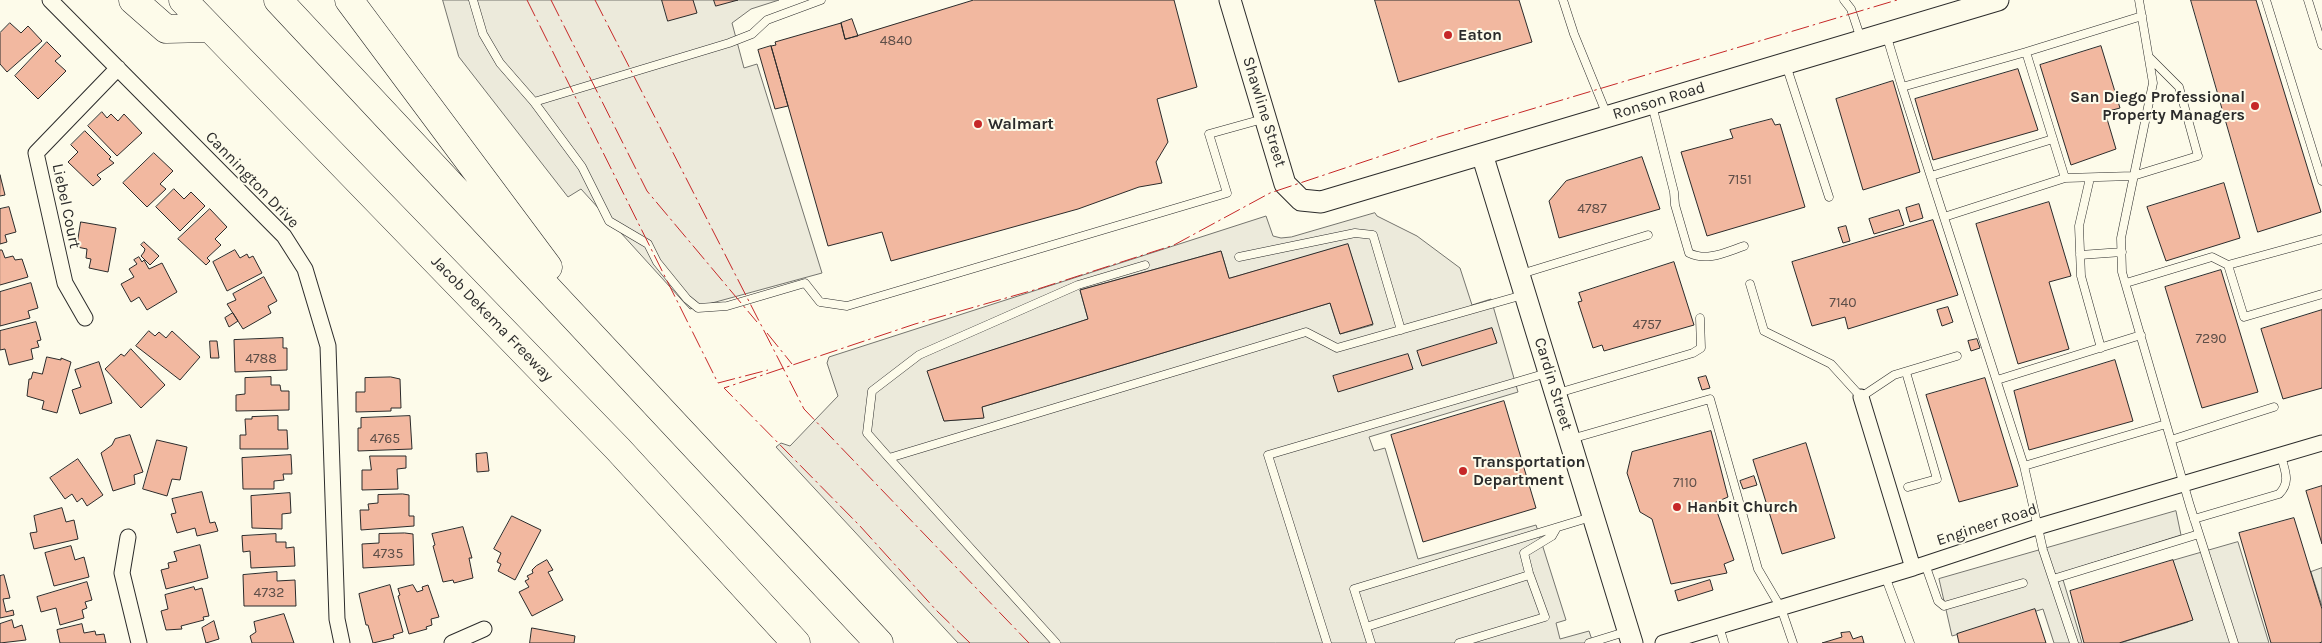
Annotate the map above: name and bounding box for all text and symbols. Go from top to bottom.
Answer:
place label: Eaton [1458,25,1502,45]
marker: Eaton [1442,29,1454,41]
house number: 4840 [880,33,912,49]
street label: Shawline Street [1238,54,1290,170]
street label: Ronson Road [1610,78,1708,124]
place label: San Diego Professional Property Managers [2070,87,2245,125]
marker: San Diego Professional Property Managers [2249,100,2261,112]
place label: Walmart [988,114,1054,134]
marker: Walmart [972,118,984,130]
street label: Cannington Drive [201,128,303,232]
street label: Liebel Court [48,162,84,250]
house number: 7151 [1728,172,1752,188]
house number: 4787 [1577,201,1607,217]
street label: Jacob Dekema Freeway [427,252,557,386]
house number: 7140 [1829,295,1857,311]
house number: 4757 [1633,317,1661,333]
house number: 7290 [2195,331,2227,347]
street label: Cardin Street [1530,335,1576,433]
house number: 4788 [245,351,277,367]
house number: 4765 [370,431,400,447]
place label: Transportation Department [1473,452,1586,490]
marker: Transportation Department [1457,465,1469,477]
house number: 7110 [1673,475,1697,491]
place label: Hanbit Church [1687,497,1798,517]
street label: Engineer Road [1934,500,2040,550]
marker: Hanbit Church [1671,501,1683,513]
house number: 4735 [373,546,403,562]
house number: 4732 [254,585,284,601]

